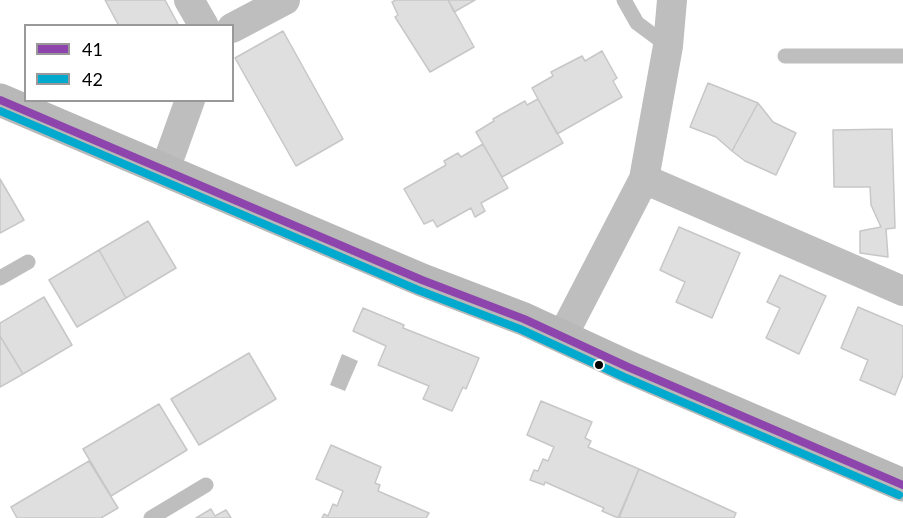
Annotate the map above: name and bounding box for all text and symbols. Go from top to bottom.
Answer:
legend [24,24,234,102]
text: 41 [82,38,103,60]
text: 42 [82,68,103,90]
unlabelled marker [593,359,605,371]

